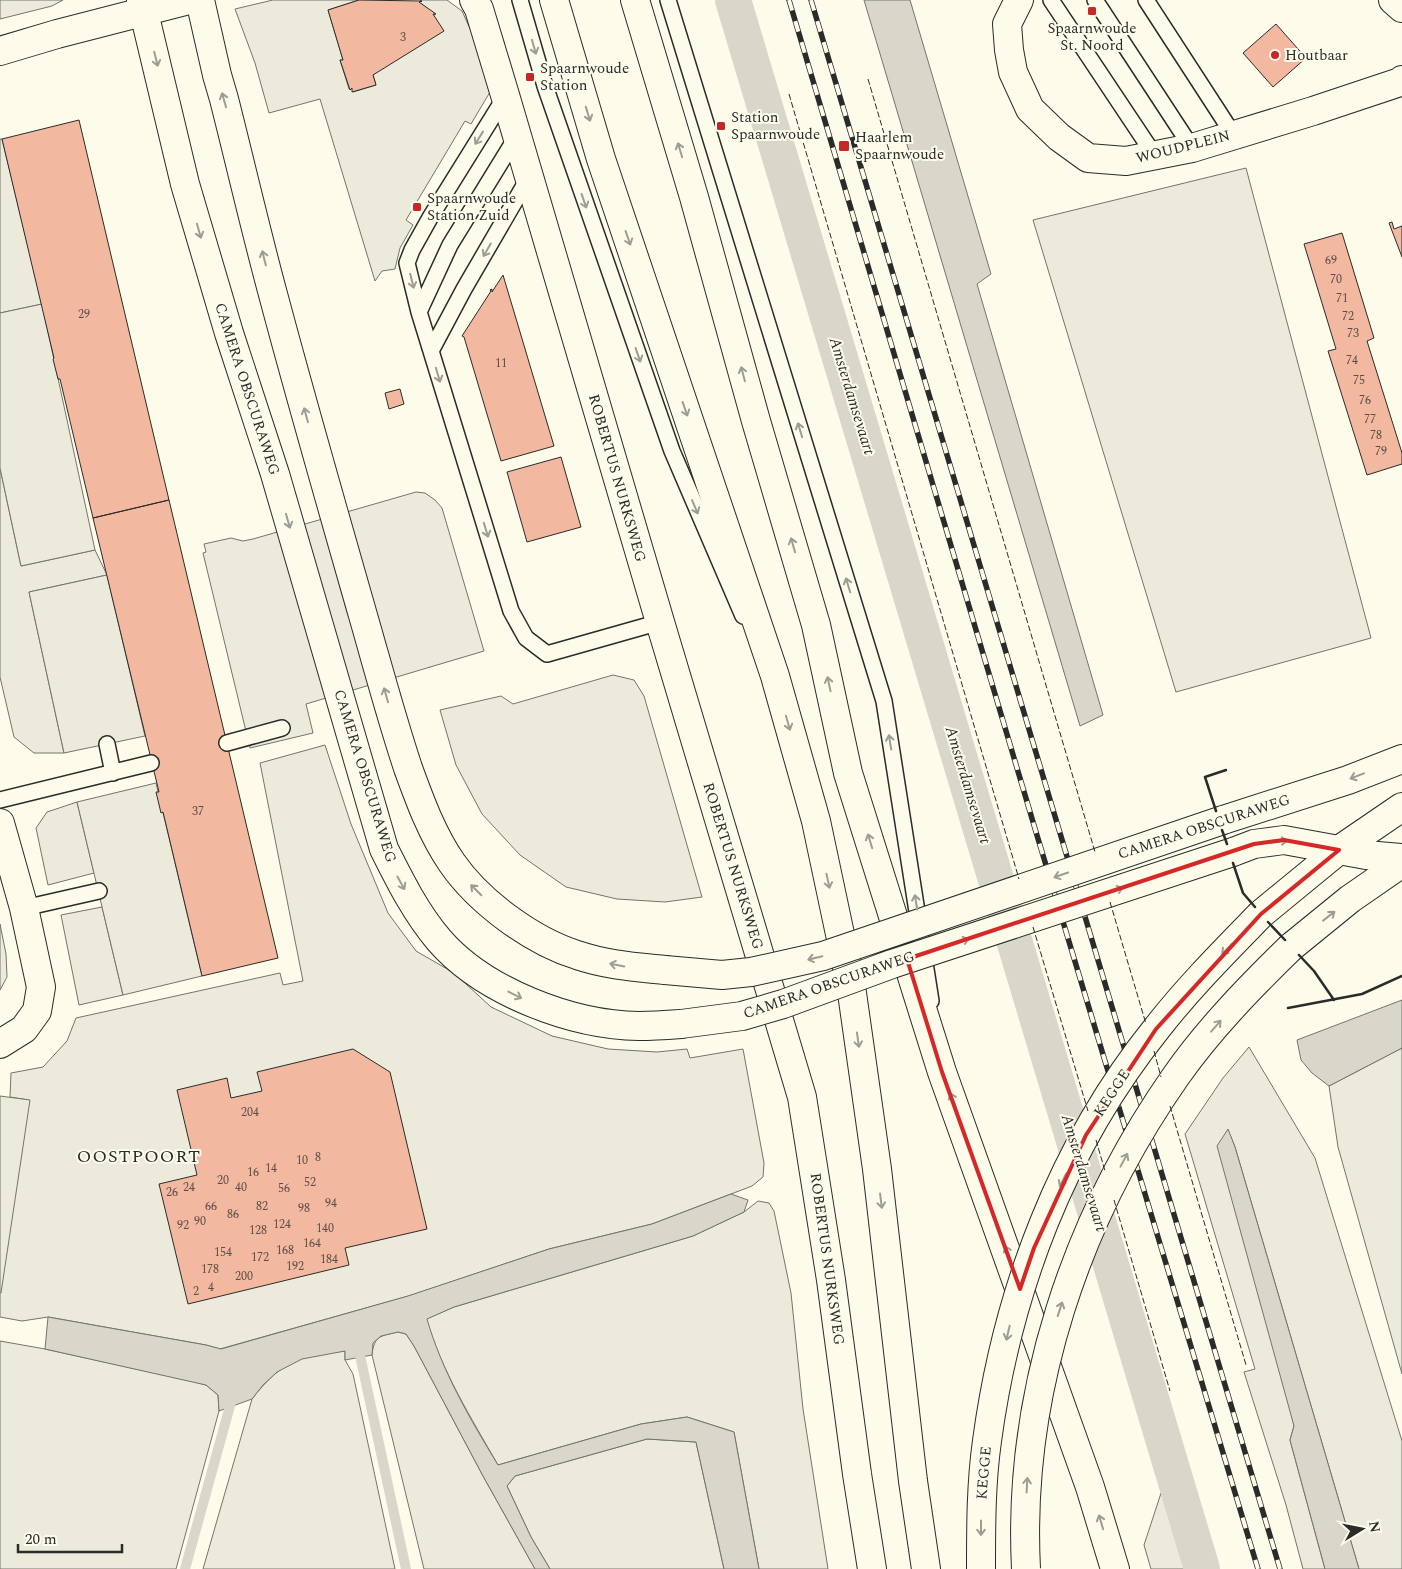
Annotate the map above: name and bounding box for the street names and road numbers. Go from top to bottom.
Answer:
street label: WOUDPLEIN [1133,124,1233,170]
street label: CAMERA OBSCURAWEG [208,300,286,478]
street label: ROBERTUS NURKSWEG [582,391,652,565]
street label: CAMERA OBSCURAWEG [328,686,402,866]
street label: ROBERTUS NURKSWEG [697,780,769,952]
street label: CAMERA OBSCURAWEG [1115,788,1293,866]
street label: CAMERA OBSCURAWEG [740,945,918,1025]
street label: KEGGE [1088,1064,1136,1122]
street label: ROBERTUS NURKSWEG [804,1171,850,1347]
street label: KEGGE [970,1445,998,1501]

